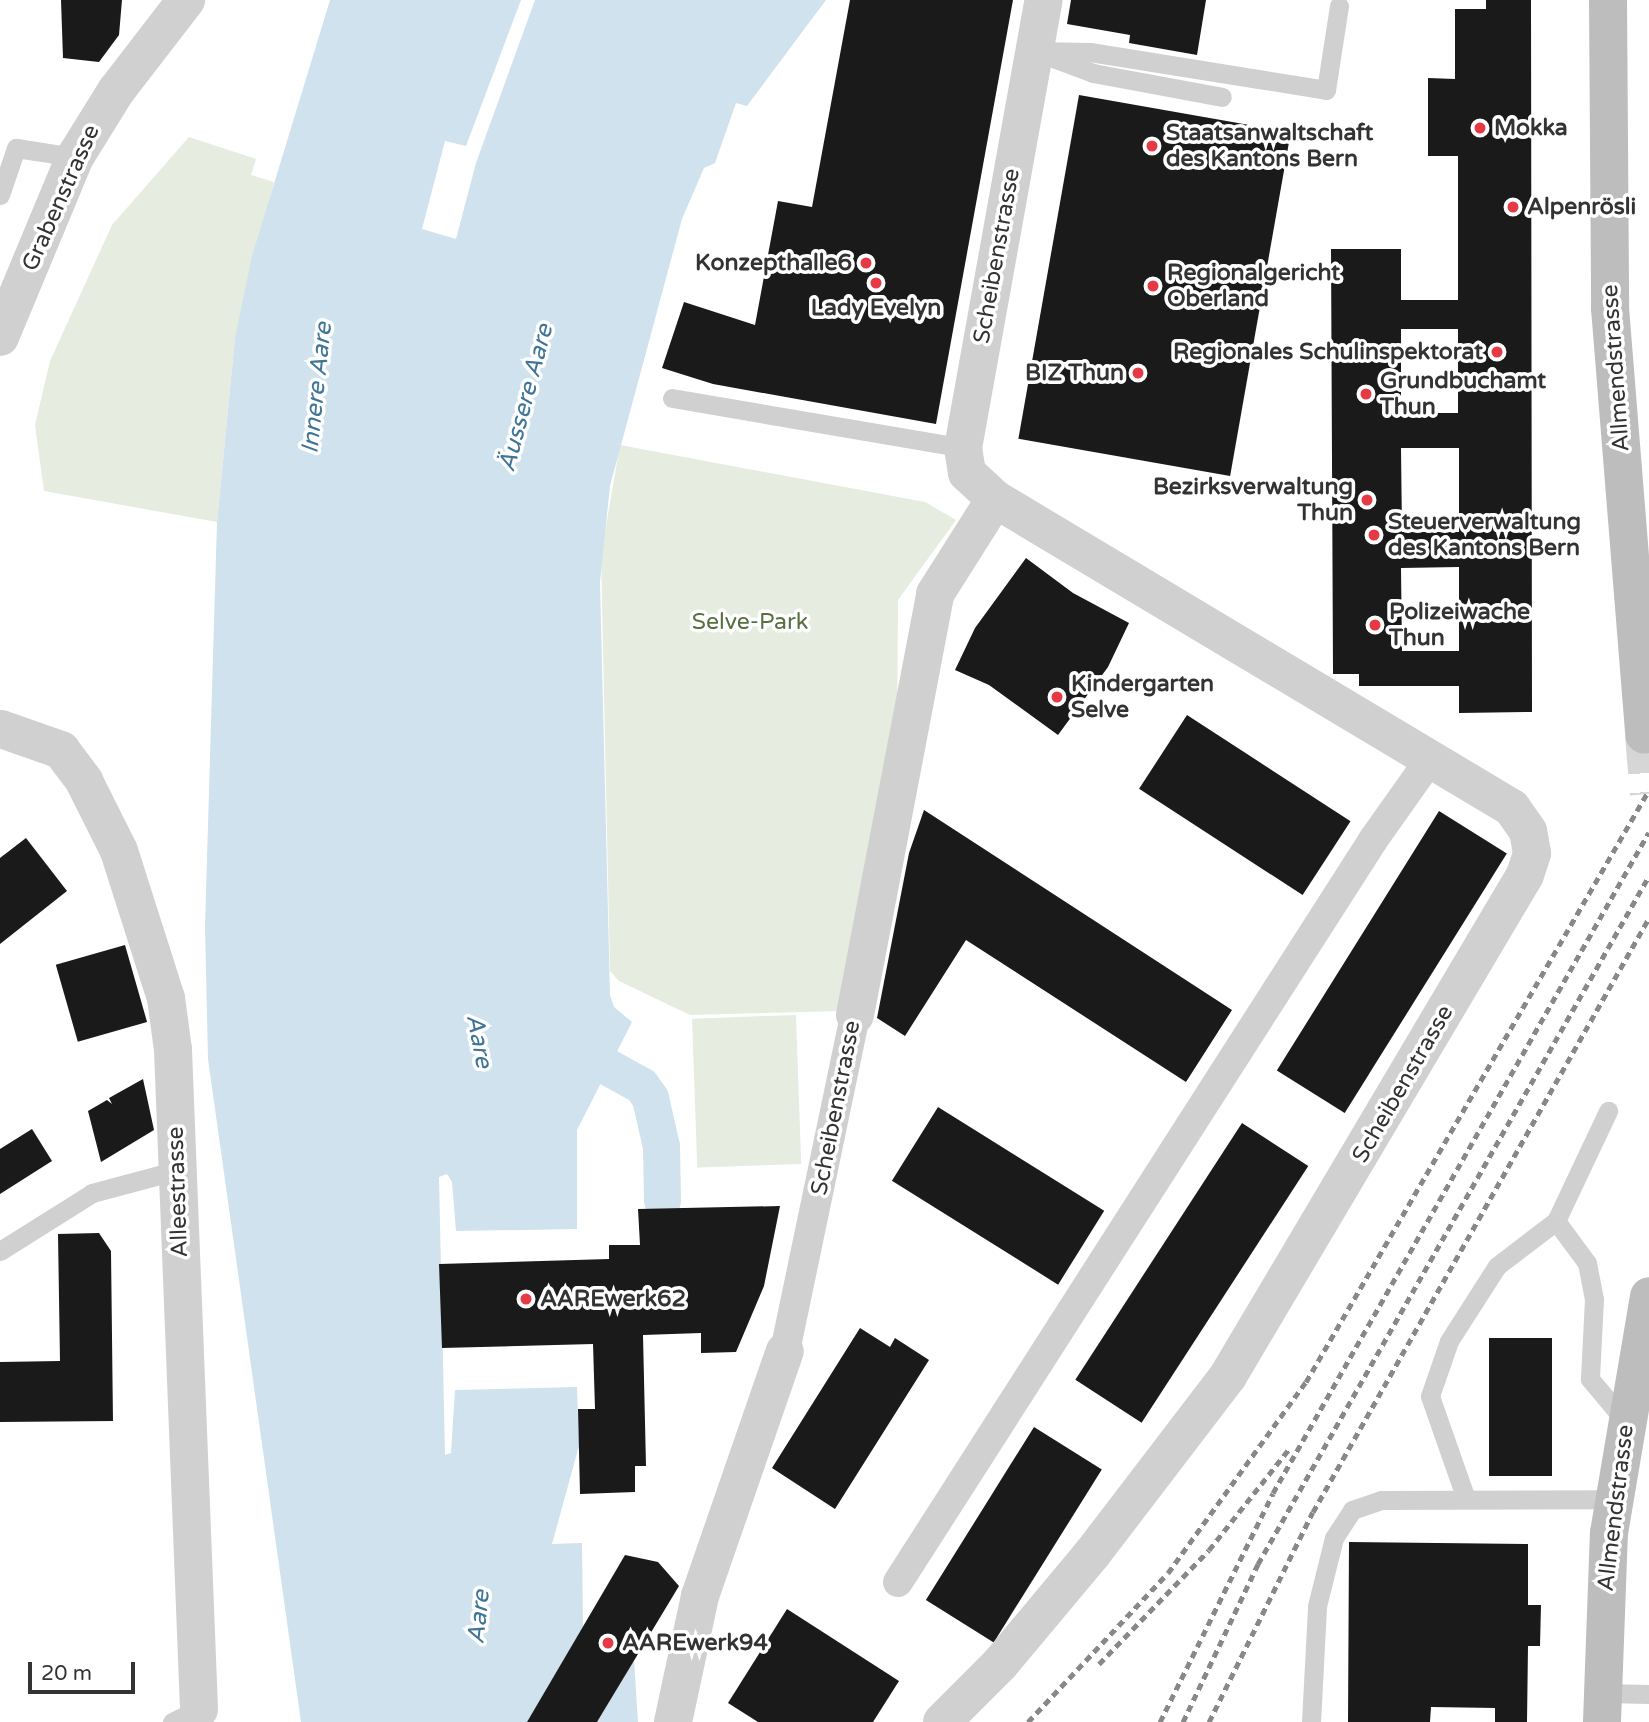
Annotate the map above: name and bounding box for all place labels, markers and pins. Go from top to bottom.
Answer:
place label: Mokka [1494,114,1568,142]
place label: Staatsanwaltschaft des Kantons Bern [1166,119,1373,173]
marker: Mokka [1472,120,1488,136]
marker: Staatsanwaltschaft des Kantons Bern [1144,138,1160,154]
place label: Alpenrösli [1527,193,1636,221]
marker: Alpenrösli [1505,199,1521,215]
place label: Konzepthalle6 [695,249,852,277]
marker: Konzepthalle6 [858,255,874,271]
place label: Regionalgericht Oberland [1167,259,1340,313]
marker: Lady Evelyn [868,275,884,291]
marker: Regionalgericht Oberland [1145,278,1161,294]
place label: Lady Evelyn [811,294,941,322]
place label: Regionales Schulinspektorat [1173,338,1483,366]
marker: Regionales Schulinspektorat [1489,344,1505,360]
place label: BIZ Thun [1025,359,1124,387]
marker: BIZ Thun [1130,365,1146,381]
place label: Grundbuchamt Thun [1380,367,1546,421]
marker: Grundbuchamt Thun [1358,386,1374,402]
place label: Bezirksverwaltung Thun [1153,473,1353,527]
marker: Bezirksverwaltung Thun [1359,492,1375,508]
place label: Steuerverwaltung des Kantons Bern [1388,508,1581,562]
marker: Steuerverwaltung des Kantons Bern [1366,527,1382,543]
place label: Polizeiwache Thun [1389,598,1530,652]
marker: Polizeiwache Thun [1367,617,1383,633]
place label: Kindergarten Selve [1071,670,1214,724]
marker: Kindergarten Selve [1049,689,1065,705]
place label: AAREwerk62 [540,1285,686,1313]
marker: AAREwerk62 [518,1291,534,1307]
place label: AAREwerk94 [622,1629,768,1657]
marker: AAREwerk94 [600,1635,616,1651]

